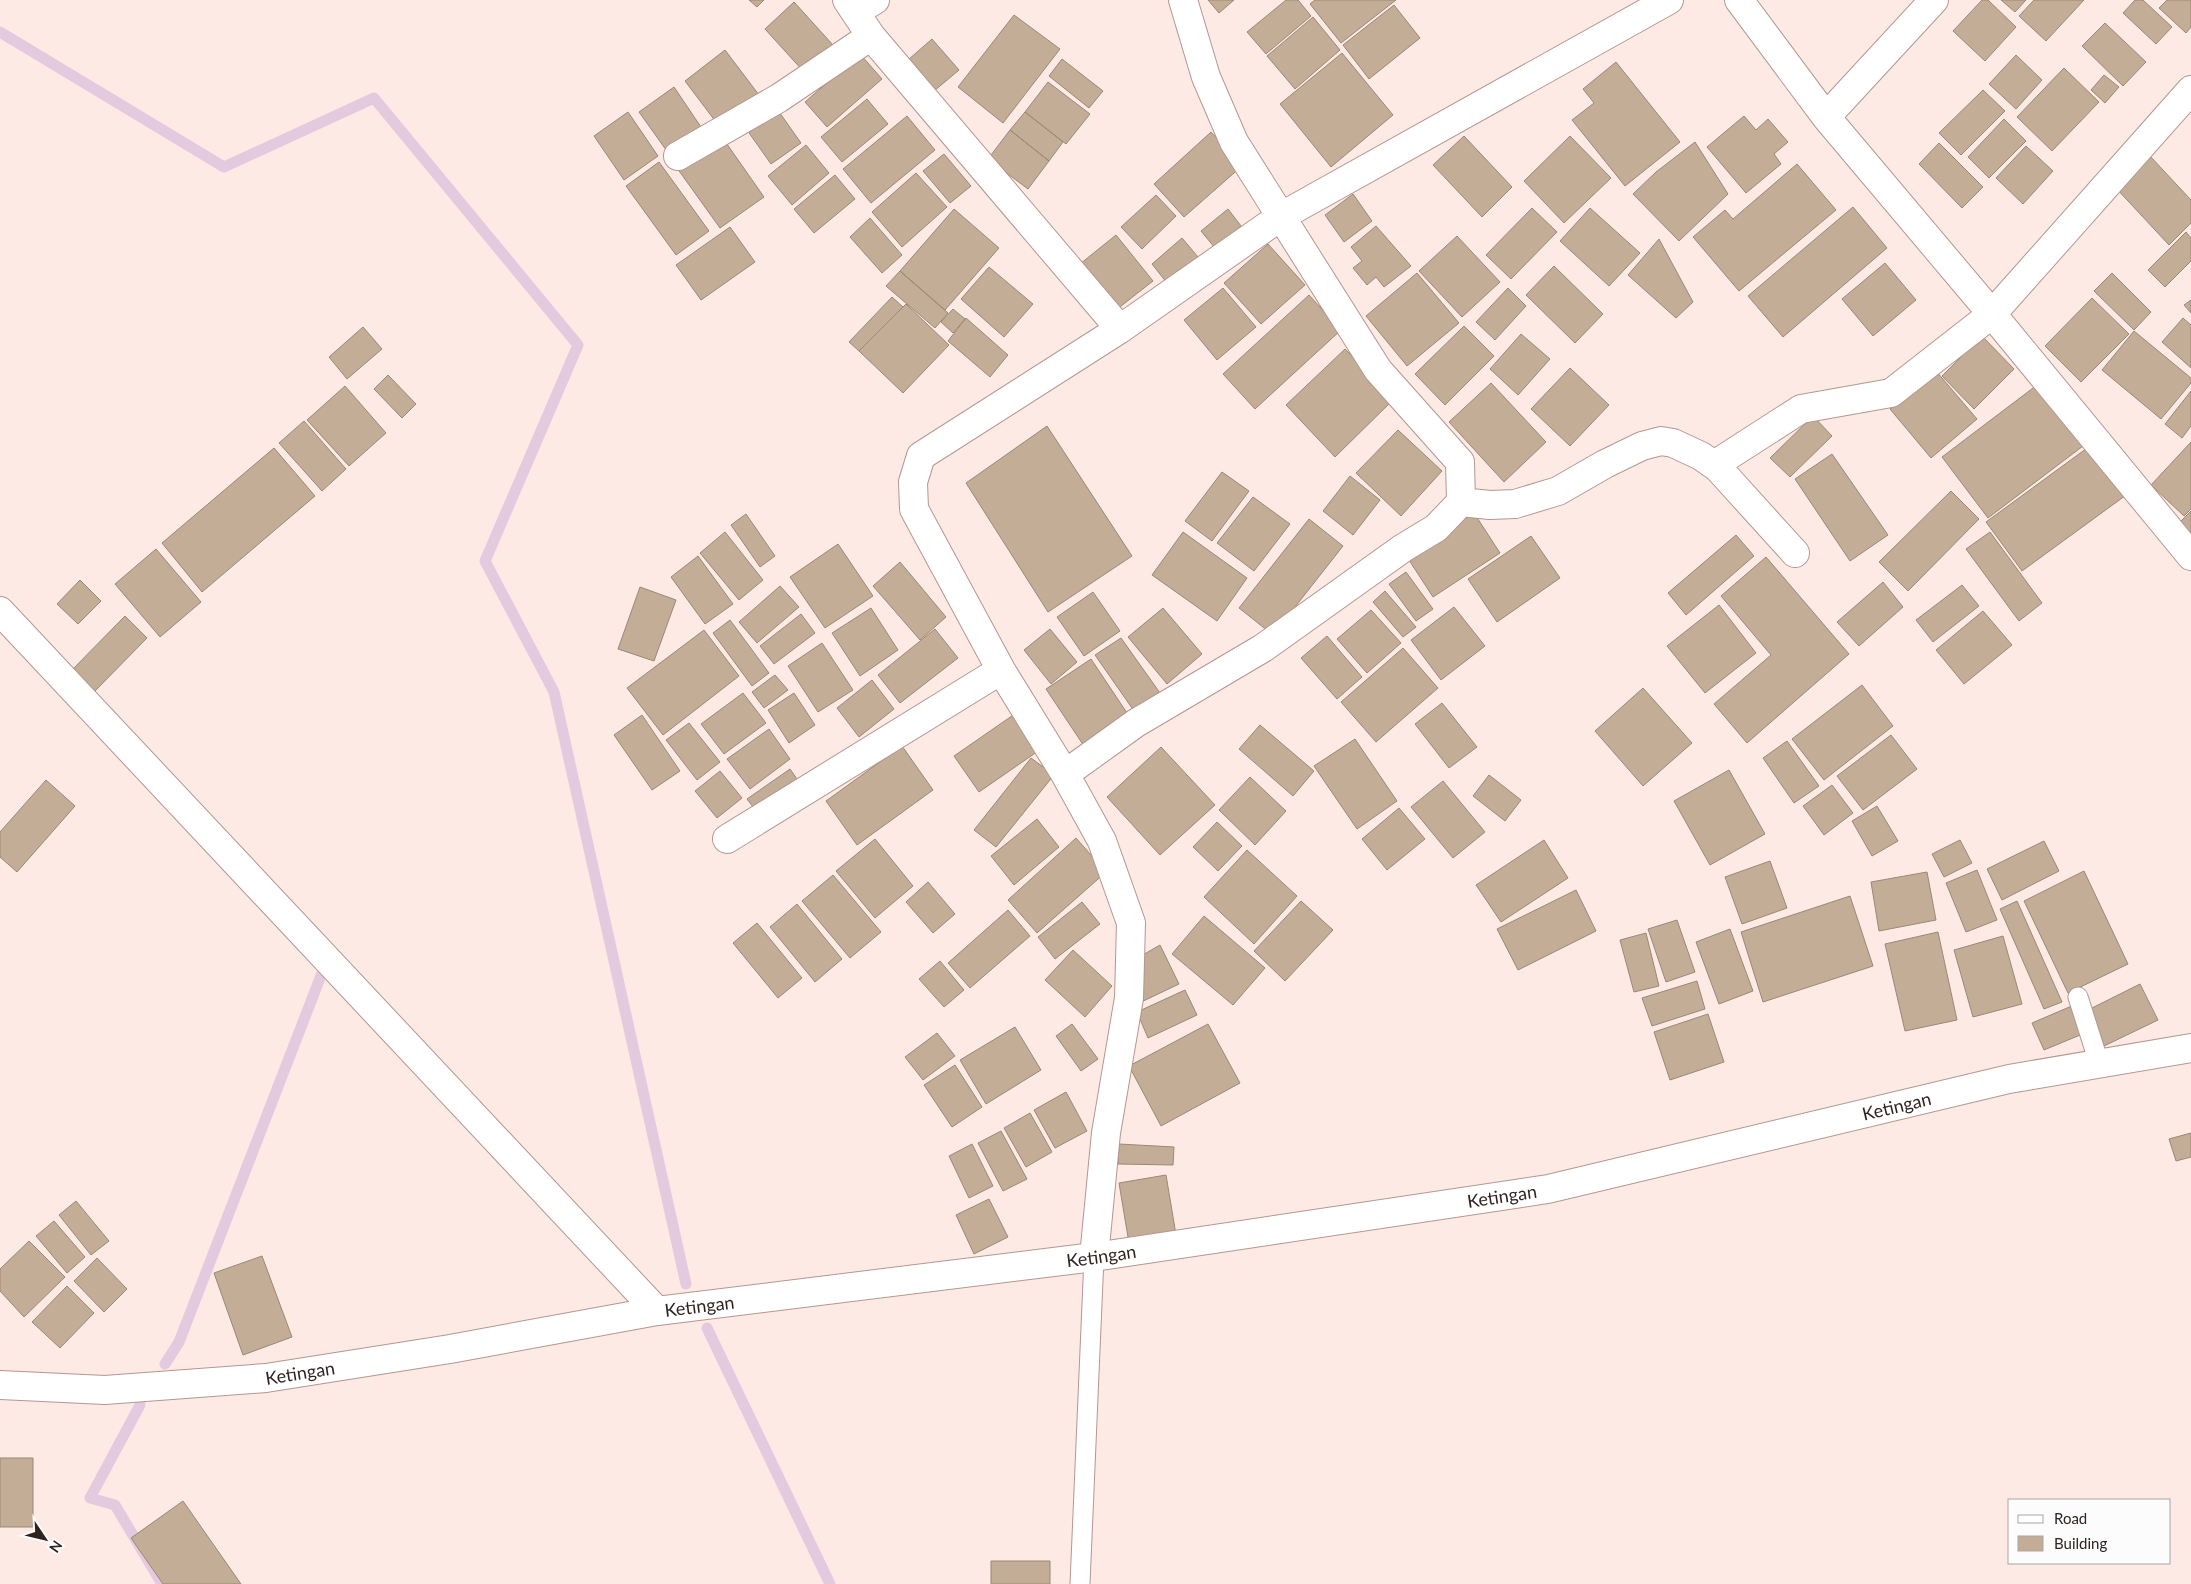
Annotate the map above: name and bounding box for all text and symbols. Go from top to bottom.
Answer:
street label: Ketingan [1860,1087,1933,1125]
street label: Ketingan [1465,1180,1538,1212]
street label: Ketingan [1065,1240,1138,1271]
street label: Ketingan [663,1291,736,1321]
street label: Ketingan [264,1356,336,1389]
legend [2008,1499,2171,1564]
text: Road [2054,1509,2087,1527]
north arrow [20,1514,70,1564]
text: Building [2054,1534,2107,1552]
text: N [46,1537,66,1556]

